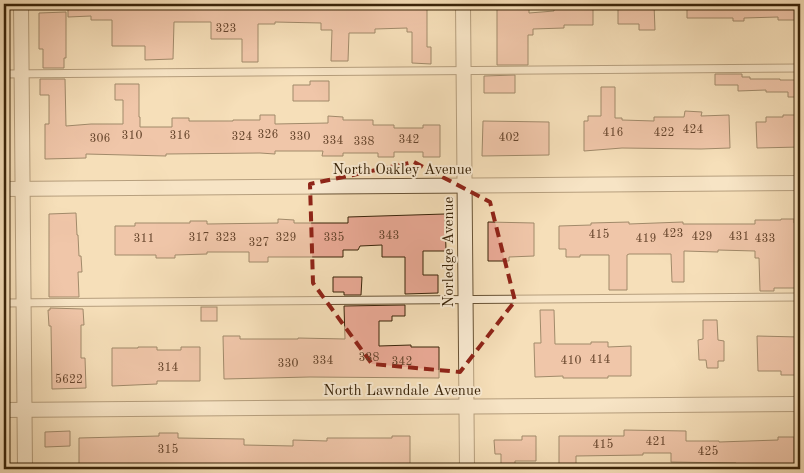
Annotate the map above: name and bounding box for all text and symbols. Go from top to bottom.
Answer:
house number: 323 [216,23,236,35]
house number: 424 [683,124,703,136]
house number: 416 [603,127,623,139]
house number: 422 [654,127,674,139]
house number: 326 [258,129,278,141]
house number: 310 [122,130,142,142]
house number: 316 [170,130,190,142]
house number: 324 [232,131,252,143]
house number: 330 [290,131,310,143]
house number: 402 [499,132,519,144]
house number: 306 [90,133,110,145]
house number: 342 [399,134,419,146]
house number: 334 [323,135,343,147]
house number: 338 [354,136,374,148]
street label: North Oakley Avenue [332,163,472,178]
street label: Norledge Avenue [442,197,457,307]
house number: 415 [589,228,609,241]
house number: 423 [663,228,683,240]
house number: 343 [379,230,399,242]
house number: 335 [324,231,344,244]
house number: 429 [692,231,712,243]
house number: 431 [729,231,749,243]
house number: 317 [189,232,209,244]
house number: 323 [216,232,236,244]
house number: 329 [276,232,296,244]
house number: 311 [134,233,154,245]
house number: 419 [636,233,656,245]
house number: 433 [755,233,775,245]
house number: 327 [249,237,269,249]
house number: 338 [359,352,379,364]
house number: 414 [590,354,610,366]
house number: 334 [313,355,333,367]
house number: 410 [561,355,581,367]
house number: 342 [392,356,412,368]
house number: 330 [278,358,298,370]
house number: 314 [158,362,178,374]
house number: 5622 [55,373,83,386]
street label: North Lawndale Avenue [323,384,481,399]
house number: 421 [646,436,666,448]
house number: 415 [593,438,613,451]
house number: 315 [158,443,178,456]
house number: 425 [698,445,718,458]

